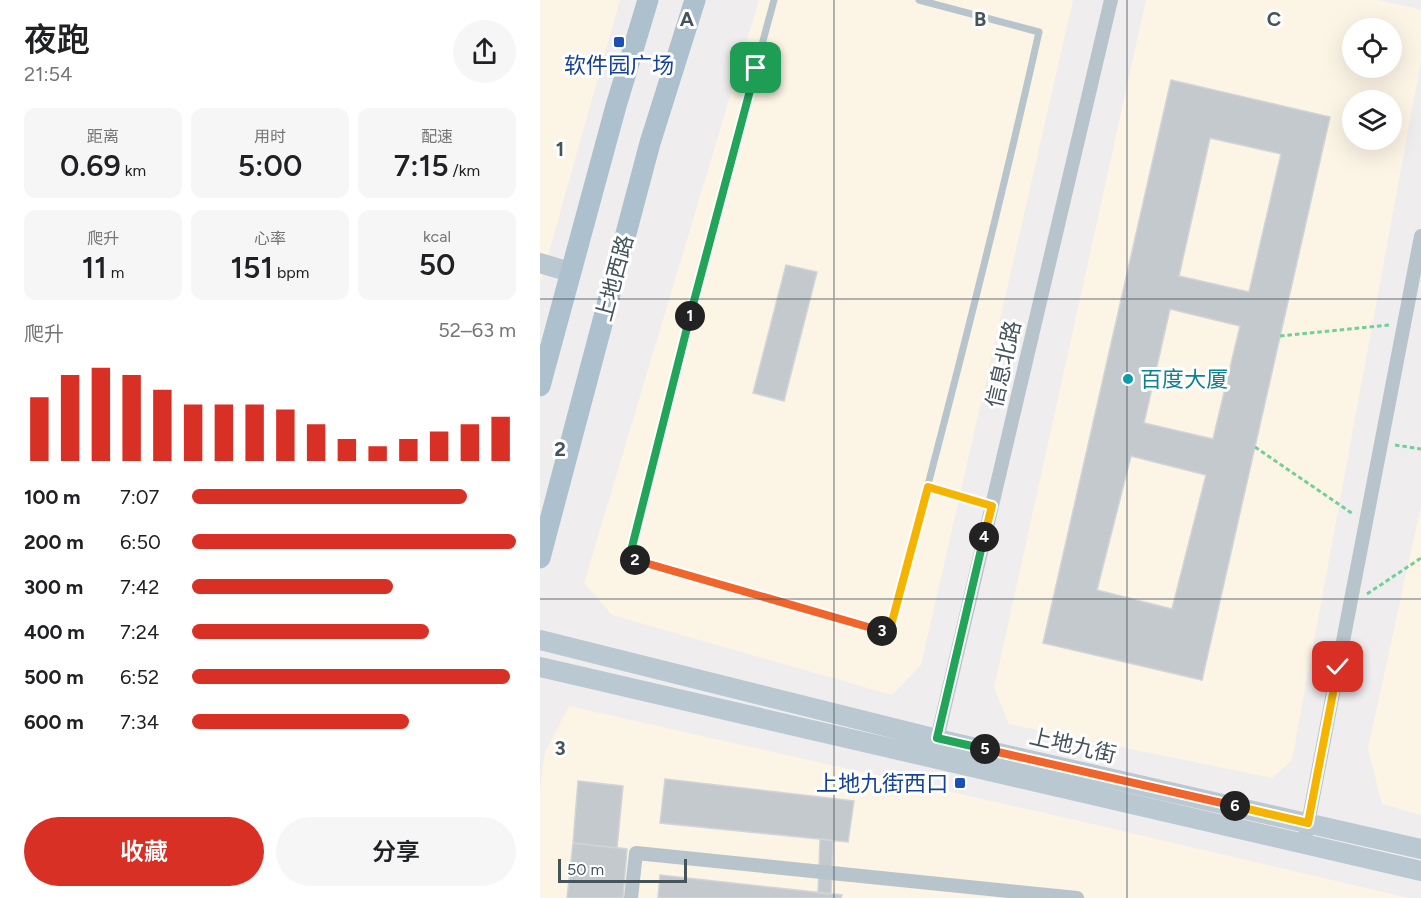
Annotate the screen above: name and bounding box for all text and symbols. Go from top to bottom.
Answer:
text: A [680,7,695,31]
text: B [974,7,986,31]
text: C [1267,7,1281,31]
map controls [1342,18,1402,150]
button: locate [1342,18,1402,78]
text: 夜跑 [24,20,90,59]
button: share [453,20,516,83]
marker: 软件园广场 [612,35,626,49]
pin [730,42,781,93]
icon: arrive [739,51,772,84]
place label: 软件园广场 [564,52,674,79]
text: 21:54 [24,62,72,86]
button: layers [1342,90,1402,150]
text: 距离 [87,127,119,146]
text: 用时 [254,127,286,146]
text: 配速 [421,127,453,146]
text: 1 [556,137,564,161]
text: 0.69 [60,147,121,184]
text: 5:00 [238,147,302,184]
text: 7:15 [394,147,449,184]
text: km [121,161,146,180]
text: /km [449,161,480,180]
text: kcal [423,227,451,246]
text: 爬升 [87,229,119,248]
text: 心率 [254,229,286,248]
street label: 上地西路 [590,232,639,324]
text: 50 [419,246,455,283]
text: 11 [82,249,107,286]
text: 151 [231,249,273,286]
text: m [107,263,124,282]
text: bpm [273,263,309,282]
pin: 1 [675,301,705,331]
text: 1 [687,306,693,325]
text: 52–63 m [438,318,516,342]
street label: 信息北路 [980,318,1027,410]
text: 爬升 [24,322,64,346]
place label: 百度大厦 [1140,366,1228,393]
marker: 百度大厦 [1121,372,1135,386]
text: 2 [554,437,566,461]
text: 100 m [24,485,81,509]
text: 7:07 [120,485,159,509]
pin: 4 [969,522,999,552]
text: 4 [979,527,989,546]
text: 200 m [24,530,84,554]
text: 6:50 [120,530,161,554]
pin: 2 [620,545,650,575]
text: 2 [630,550,640,569]
text: 300 m [24,575,83,599]
text: 7:42 [120,575,159,599]
pin: 3 [867,616,897,646]
text: 400 m [24,620,85,644]
text: 7:24 [120,620,159,644]
text: 3 [878,621,886,640]
pin [1312,641,1363,692]
icon: check [1321,650,1354,683]
text: 500 m [24,665,84,689]
text: 6:52 [120,665,159,689]
text: 600 m [24,710,84,734]
text: 7:34 [120,710,159,734]
street label: 上地九街 [1027,722,1119,769]
pin: 5 [970,734,1000,764]
text: 3 [554,736,566,760]
text: 5 [980,739,990,758]
place label: 上地九街西口 [816,770,948,797]
marker: 上地九街西口 [953,776,967,790]
pin: 6 [1220,791,1250,821]
text: 6 [1230,796,1240,815]
button: 收藏 [24,817,264,886]
button: 分享 [276,817,516,886]
scale bar [558,856,687,884]
text: 50 m [567,860,604,879]

